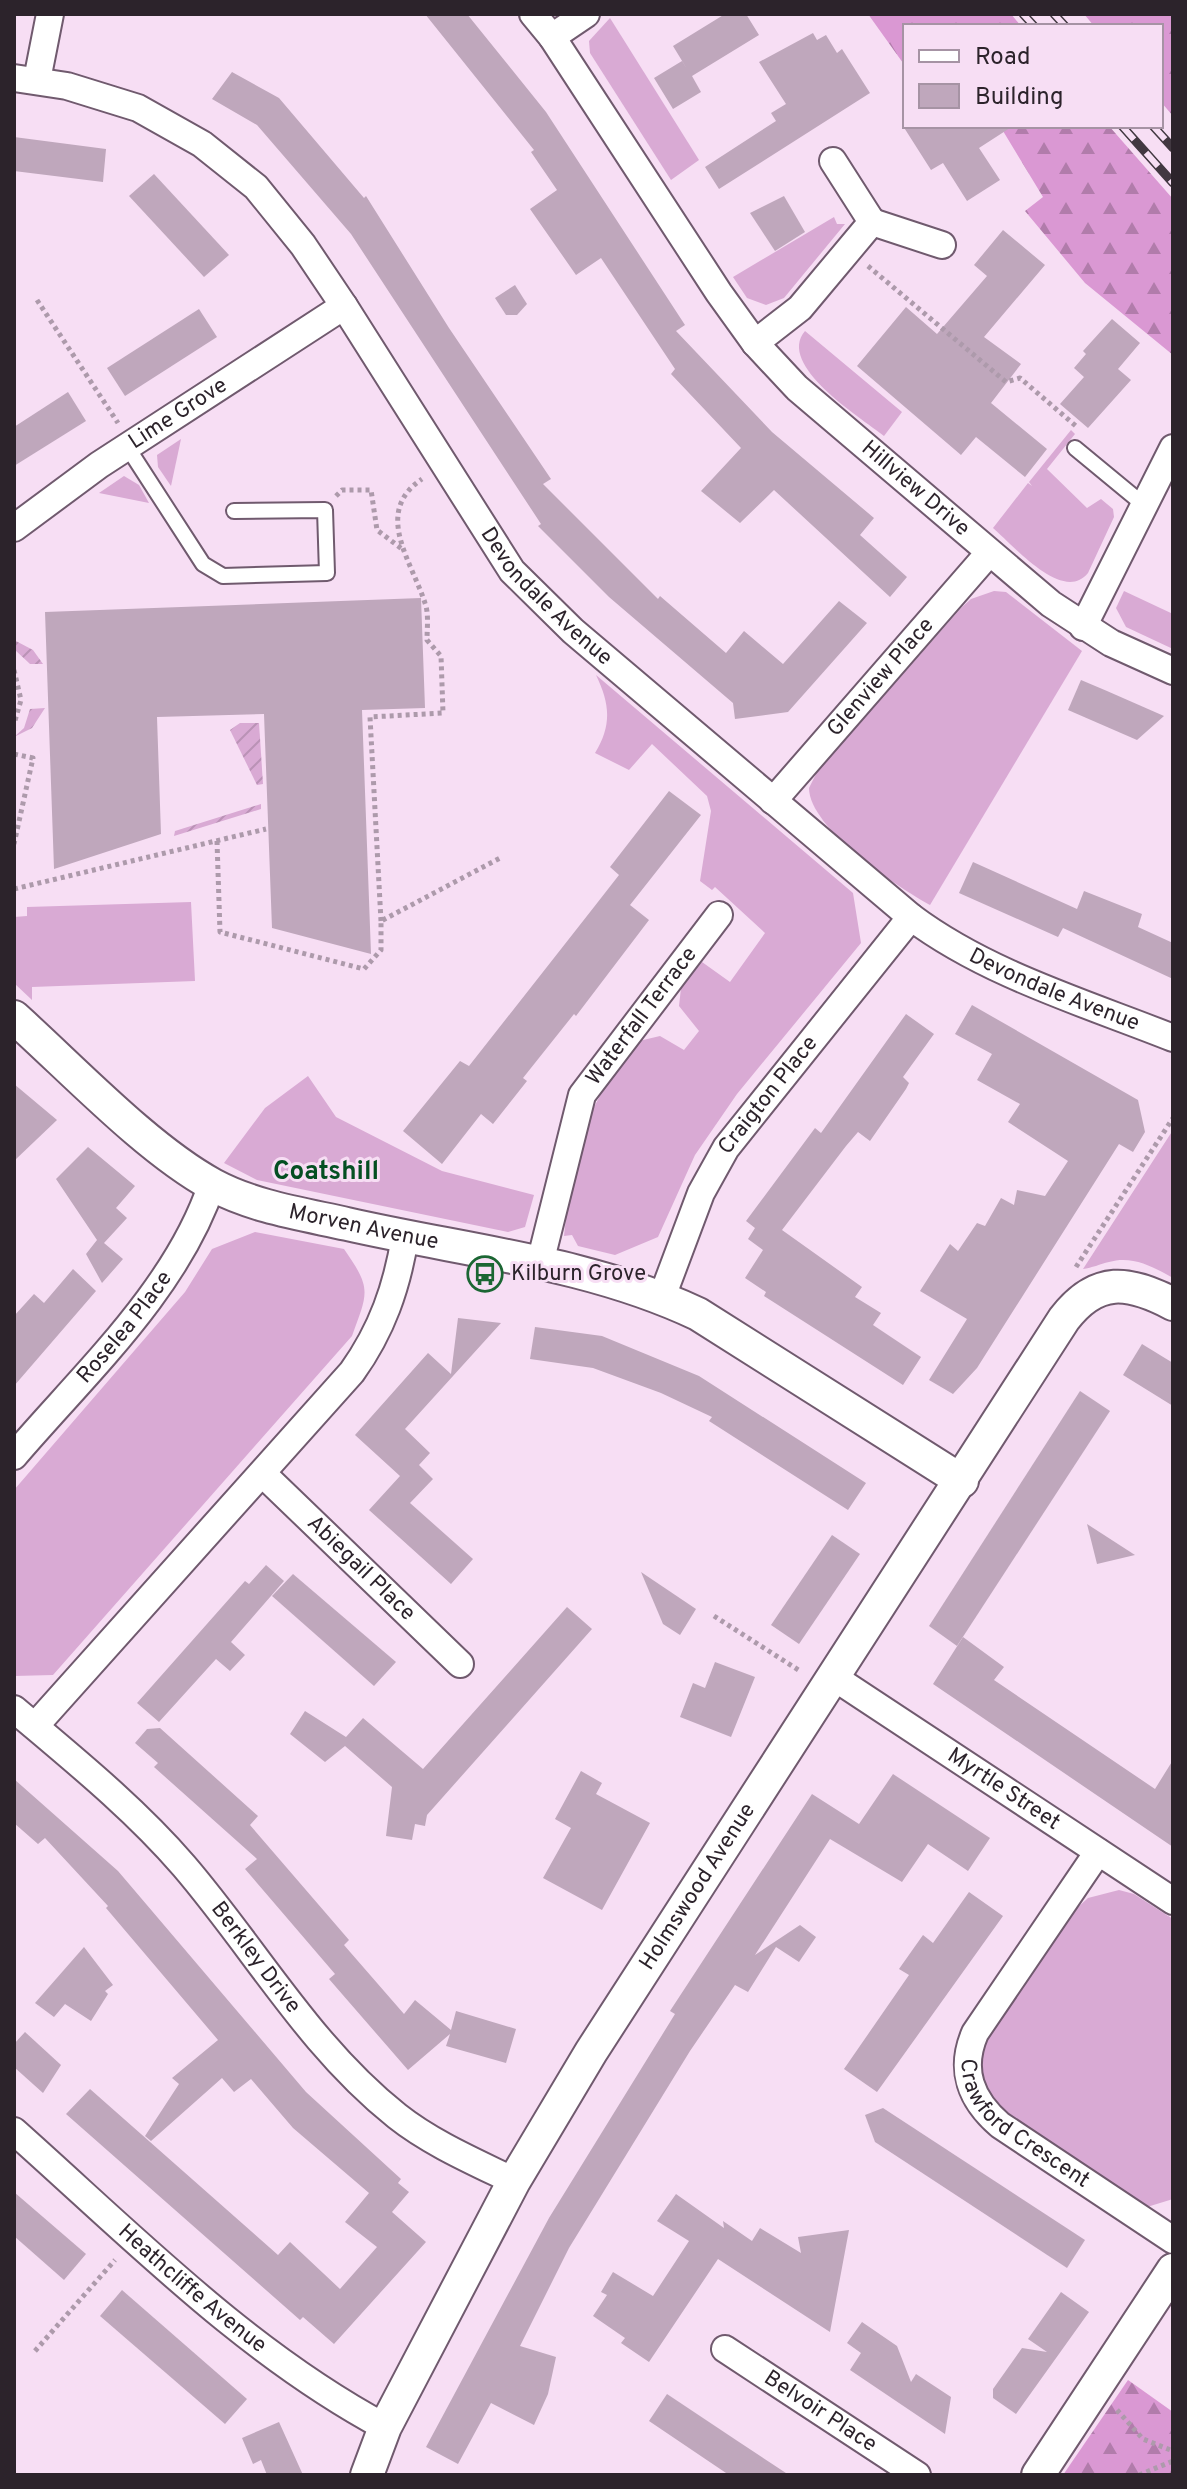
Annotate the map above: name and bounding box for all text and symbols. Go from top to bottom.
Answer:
legend [903,24,1163,128]
text: Road [975,43,1031,73]
text: Building [975,83,1064,113]
street label: Lime Grove [124,372,232,456]
street label: Hillview Drive [856,435,975,542]
street label: Devondale Avenue [474,522,618,672]
street label: Glenview Place [822,612,940,742]
street label: Waterfall Terrace [580,942,703,1091]
street label: Devondale Avenue [964,943,1143,1037]
street label: Craigton Place [713,1031,824,1160]
district label: Coatshill [273,1156,379,1189]
street label: Morven Avenue [286,1198,441,1256]
bus stop icon: Kilburn Grove [466,1255,504,1293]
place label: Kilburn Grove [511,1261,646,1288]
street label: Roselea Place [72,1266,178,1389]
street label: Abiegail Place [301,1510,421,1627]
street label: Myrtle Street [942,1742,1065,1836]
street label: Holmswood Avenue [634,1798,761,1975]
street label: Berkley Drive [205,1896,306,2019]
street label: Crawford Crescent [954,2058,1095,2194]
street label: Heathcliffe Avenue [112,2219,272,2359]
street label: Belvoir Place [759,2365,882,2458]

